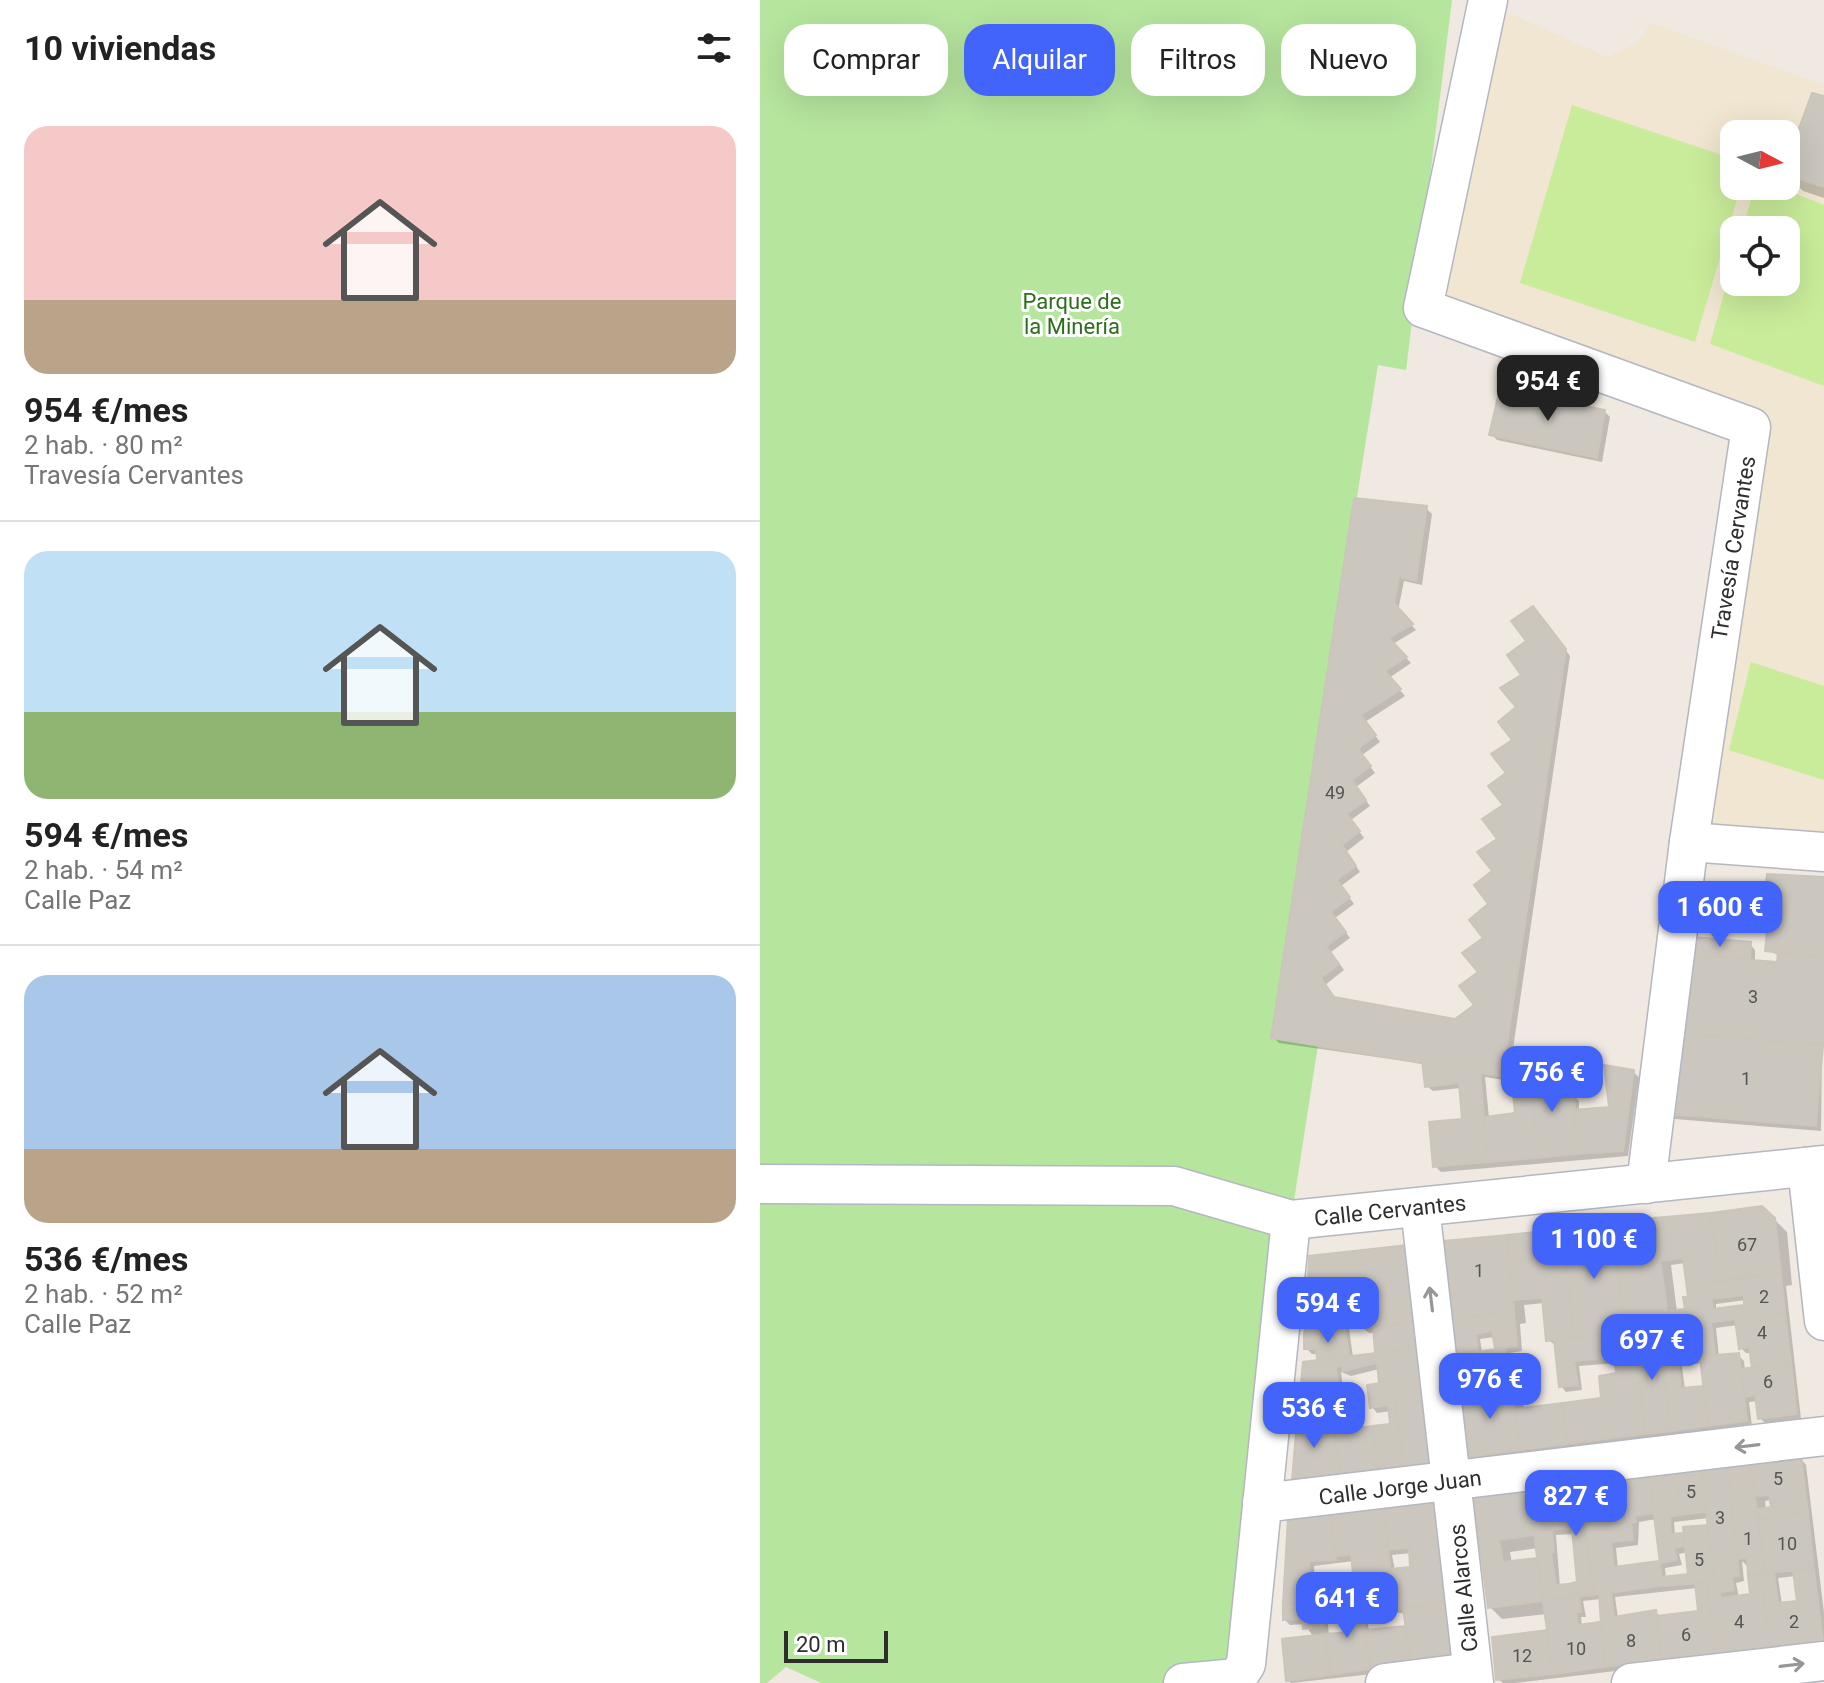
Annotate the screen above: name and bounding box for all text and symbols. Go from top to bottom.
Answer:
chip: Comprar [784,24,948,96]
chip: Alquilar [964,24,1115,96]
chip: Filtros [1131,24,1265,96]
chip: Nuevo [1281,24,1416,96]
icon: filters [692,26,736,70]
text: 10 viviendas [24,28,216,68]
north arrow [1720,120,1800,200]
map controls [1720,120,1800,296]
icon: home [308,178,452,322]
button: locate [1720,216,1800,296]
park label: Parque de la Minería [1023,289,1121,339]
pin: 954 € [1492,355,1604,423]
text: 954 € [1515,366,1581,396]
text: 954 €/mes [24,390,188,430]
text: 2 hab. · 80 m² [24,430,183,460]
street label: Travesía Cervantes [1707,454,1760,642]
text: Travesía Cervantes [24,460,244,490]
icon: home [308,603,452,747]
house number: 49 [1325,782,1345,803]
text: 594 €/mes [24,815,188,855]
text: 2 hab. · 54 m² [24,855,183,885]
pin: 1 600 € [1646,881,1794,949]
text: Calle Paz [24,885,131,915]
text: 1 600 € [1676,892,1764,922]
house number: 3 [1748,986,1758,1007]
icon: home [308,1027,452,1171]
pin: 756 € [1496,1046,1608,1114]
text: 756 € [1519,1057,1585,1087]
house number: 1 [1741,1068,1751,1089]
street label: Calle Cervantes [1313,1190,1467,1231]
pin: 1 100 € [1520,1213,1668,1281]
text: 1 100 € [1550,1224,1638,1254]
house number: 67 [1737,1234,1757,1255]
text: 536 €/mes [24,1239,188,1279]
house number: 1 [1474,1260,1484,1281]
pin: 594 € [1272,1277,1384,1345]
text: 2 hab. · 52 m² [24,1279,183,1309]
one-way arrow [1423,1286,1438,1313]
house number: 2 [1759,1286,1769,1307]
text: 594 € [1295,1288,1361,1318]
text: Calle Paz [24,1309,131,1339]
pin: 697 € [1596,1314,1708,1382]
house number: 4 [1757,1322,1767,1343]
text: 697 € [1619,1325,1685,1355]
pin: 976 € [1434,1353,1546,1421]
text: 976 € [1457,1364,1523,1394]
house number: 6 [1763,1371,1773,1392]
pin: 536 € [1258,1382,1370,1450]
text: 536 € [1281,1393,1347,1423]
one-way arrow [1734,1438,1760,1453]
street label: Calle Jorge Juan [1317,1465,1483,1510]
house number: 5 [1773,1468,1783,1489]
pin: 827 € [1520,1470,1632,1538]
text: 827 € [1543,1481,1609,1511]
house number: 5 [1686,1481,1696,1502]
house number: 3 [1715,1507,1725,1528]
street label: Calle Alarcos [1444,1523,1483,1653]
house number: 1 [1743,1528,1753,1549]
house number: 10 [1777,1533,1797,1554]
house number: 5 [1694,1549,1704,1570]
pin: 641 € [1291,1572,1403,1640]
text: 641 € [1314,1583,1380,1613]
house number: 4 [1734,1611,1744,1632]
house number: 2 [1789,1611,1799,1632]
house number: 6 [1681,1624,1691,1645]
scale bar [784,1627,888,1663]
house number: 8 [1626,1630,1636,1651]
text: 20 m [796,1632,845,1657]
house number: 10 [1566,1638,1586,1659]
house number: 12 [1512,1645,1532,1666]
one-way arrow [1778,1657,1805,1672]

